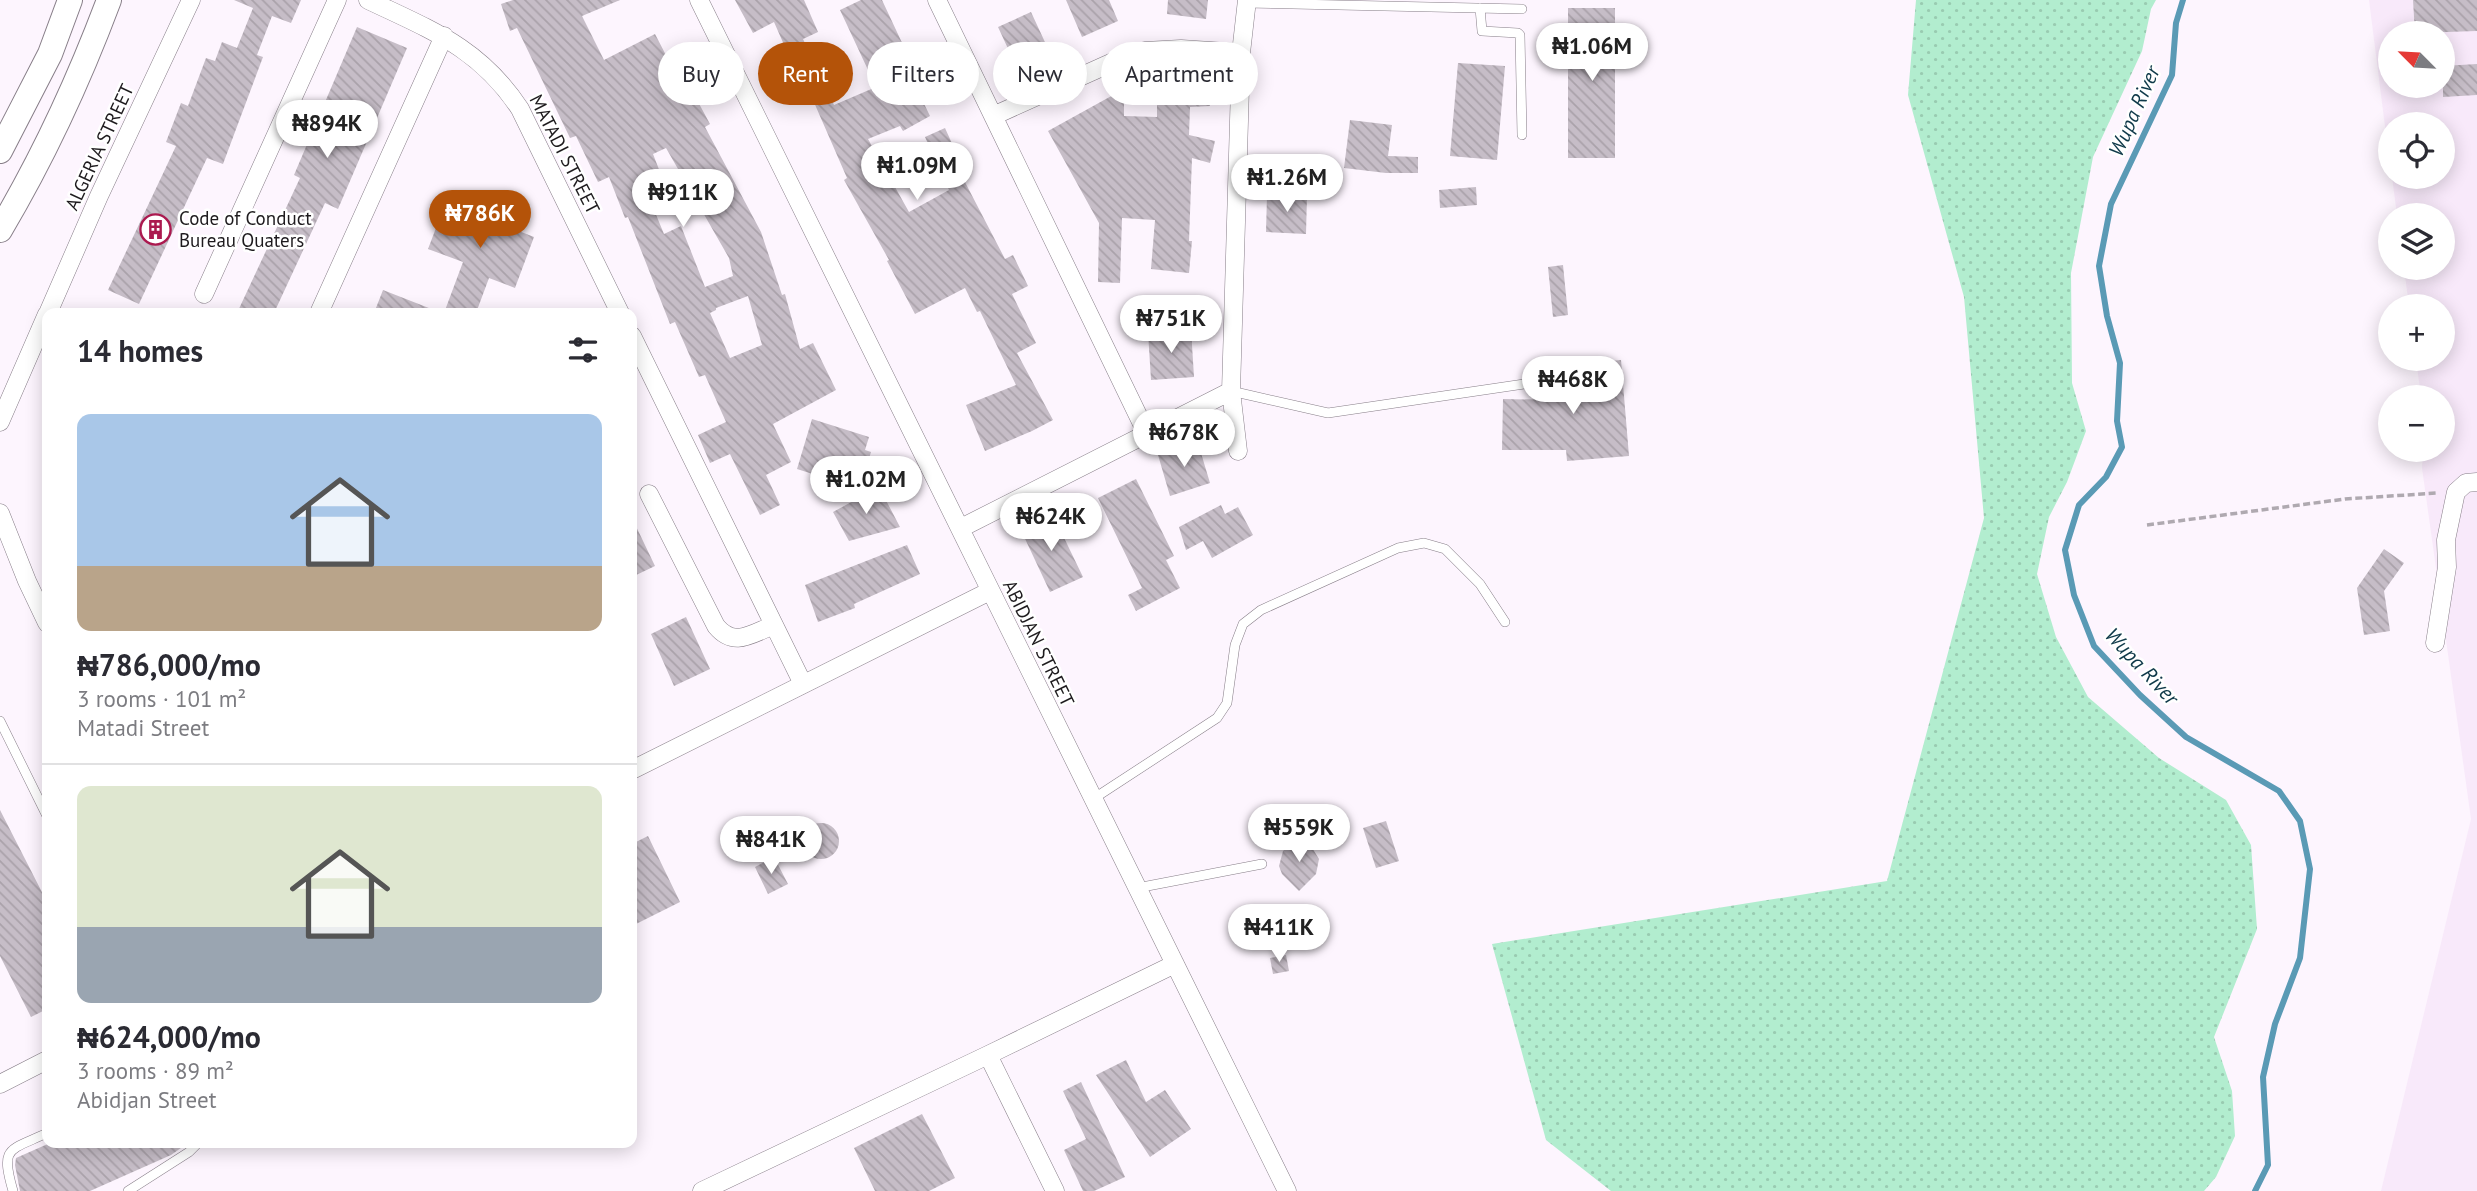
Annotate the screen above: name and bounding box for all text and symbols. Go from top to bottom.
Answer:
north arrow [2378,21,2455,98]
map controls [2378,21,2455,462]
pin: ₦1.06M [1535,24,1649,83]
text: ₦1.06M [1552,31,1632,60]
chip: Buy [658,42,744,105]
chip: Rent [758,42,853,105]
chip: Filters [867,42,979,105]
chip: New [993,42,1087,105]
chip: Apartment [1101,42,1258,105]
water label: Wupa River [2102,60,2167,160]
street label: ALGERIA STREET [59,80,139,214]
street label: MATADI STREET [525,90,606,218]
pin: ₦894K [278,100,376,160]
text: ₦894K [292,108,362,137]
button: locate [2378,112,2455,189]
pin: ₦1.09M [860,142,974,202]
text: ₦1.09M [877,150,957,179]
pin: ₦1.26M [1230,154,1344,214]
text: ₦1.26M [1247,162,1327,191]
pin: ₦911K [634,170,732,229]
text: ₦911K [648,177,718,206]
pin: ₦786K [431,190,529,250]
text: ₦786K [445,198,515,227]
button: layers [2378,203,2455,280]
place label: Code of Conduct Bureau Quaters [179,206,312,252]
building icon: Code of Conduct Bureau Quaters [139,212,173,246]
button: + [2378,294,2455,371]
pin: ₦751K [1122,296,1220,355]
text: ₦751K [1136,303,1206,332]
text: 14 homes [77,331,203,370]
icon: filters [564,331,602,369]
pin: ₦468K [1524,356,1622,416]
text: ₦468K [1538,364,1608,393]
button: − [2378,385,2455,462]
pin: ₦678K [1135,410,1233,469]
text: ₦678K [1149,417,1219,446]
pin: ₦1.02M [809,456,923,516]
icon: home [277,459,403,585]
text: ₦1.02M [826,464,906,493]
pin: ₦624K [1002,494,1100,553]
text: ₦624K [1016,501,1086,530]
street label: ABIDJAN STREET [998,576,1080,710]
water label: Wupa River [2099,622,2186,712]
text: ₦786,000/mo [77,645,261,684]
text: 3 rooms · 101 m² [77,684,246,713]
text: Matadi Street [77,713,209,742]
pin: ₦559K [1250,804,1348,864]
text: ₦559K [1264,812,1334,841]
pin: ₦841K [722,816,820,876]
text: ₦841K [736,824,806,853]
icon: home [277,831,403,957]
pin: ₦411K [1230,904,1328,964]
text: ₦411K [1244,912,1314,941]
text: ₦624,000/mo [77,1017,261,1056]
text: 3 rooms · 89 m² [77,1056,234,1085]
text: Abidjan Street [77,1085,216,1114]

